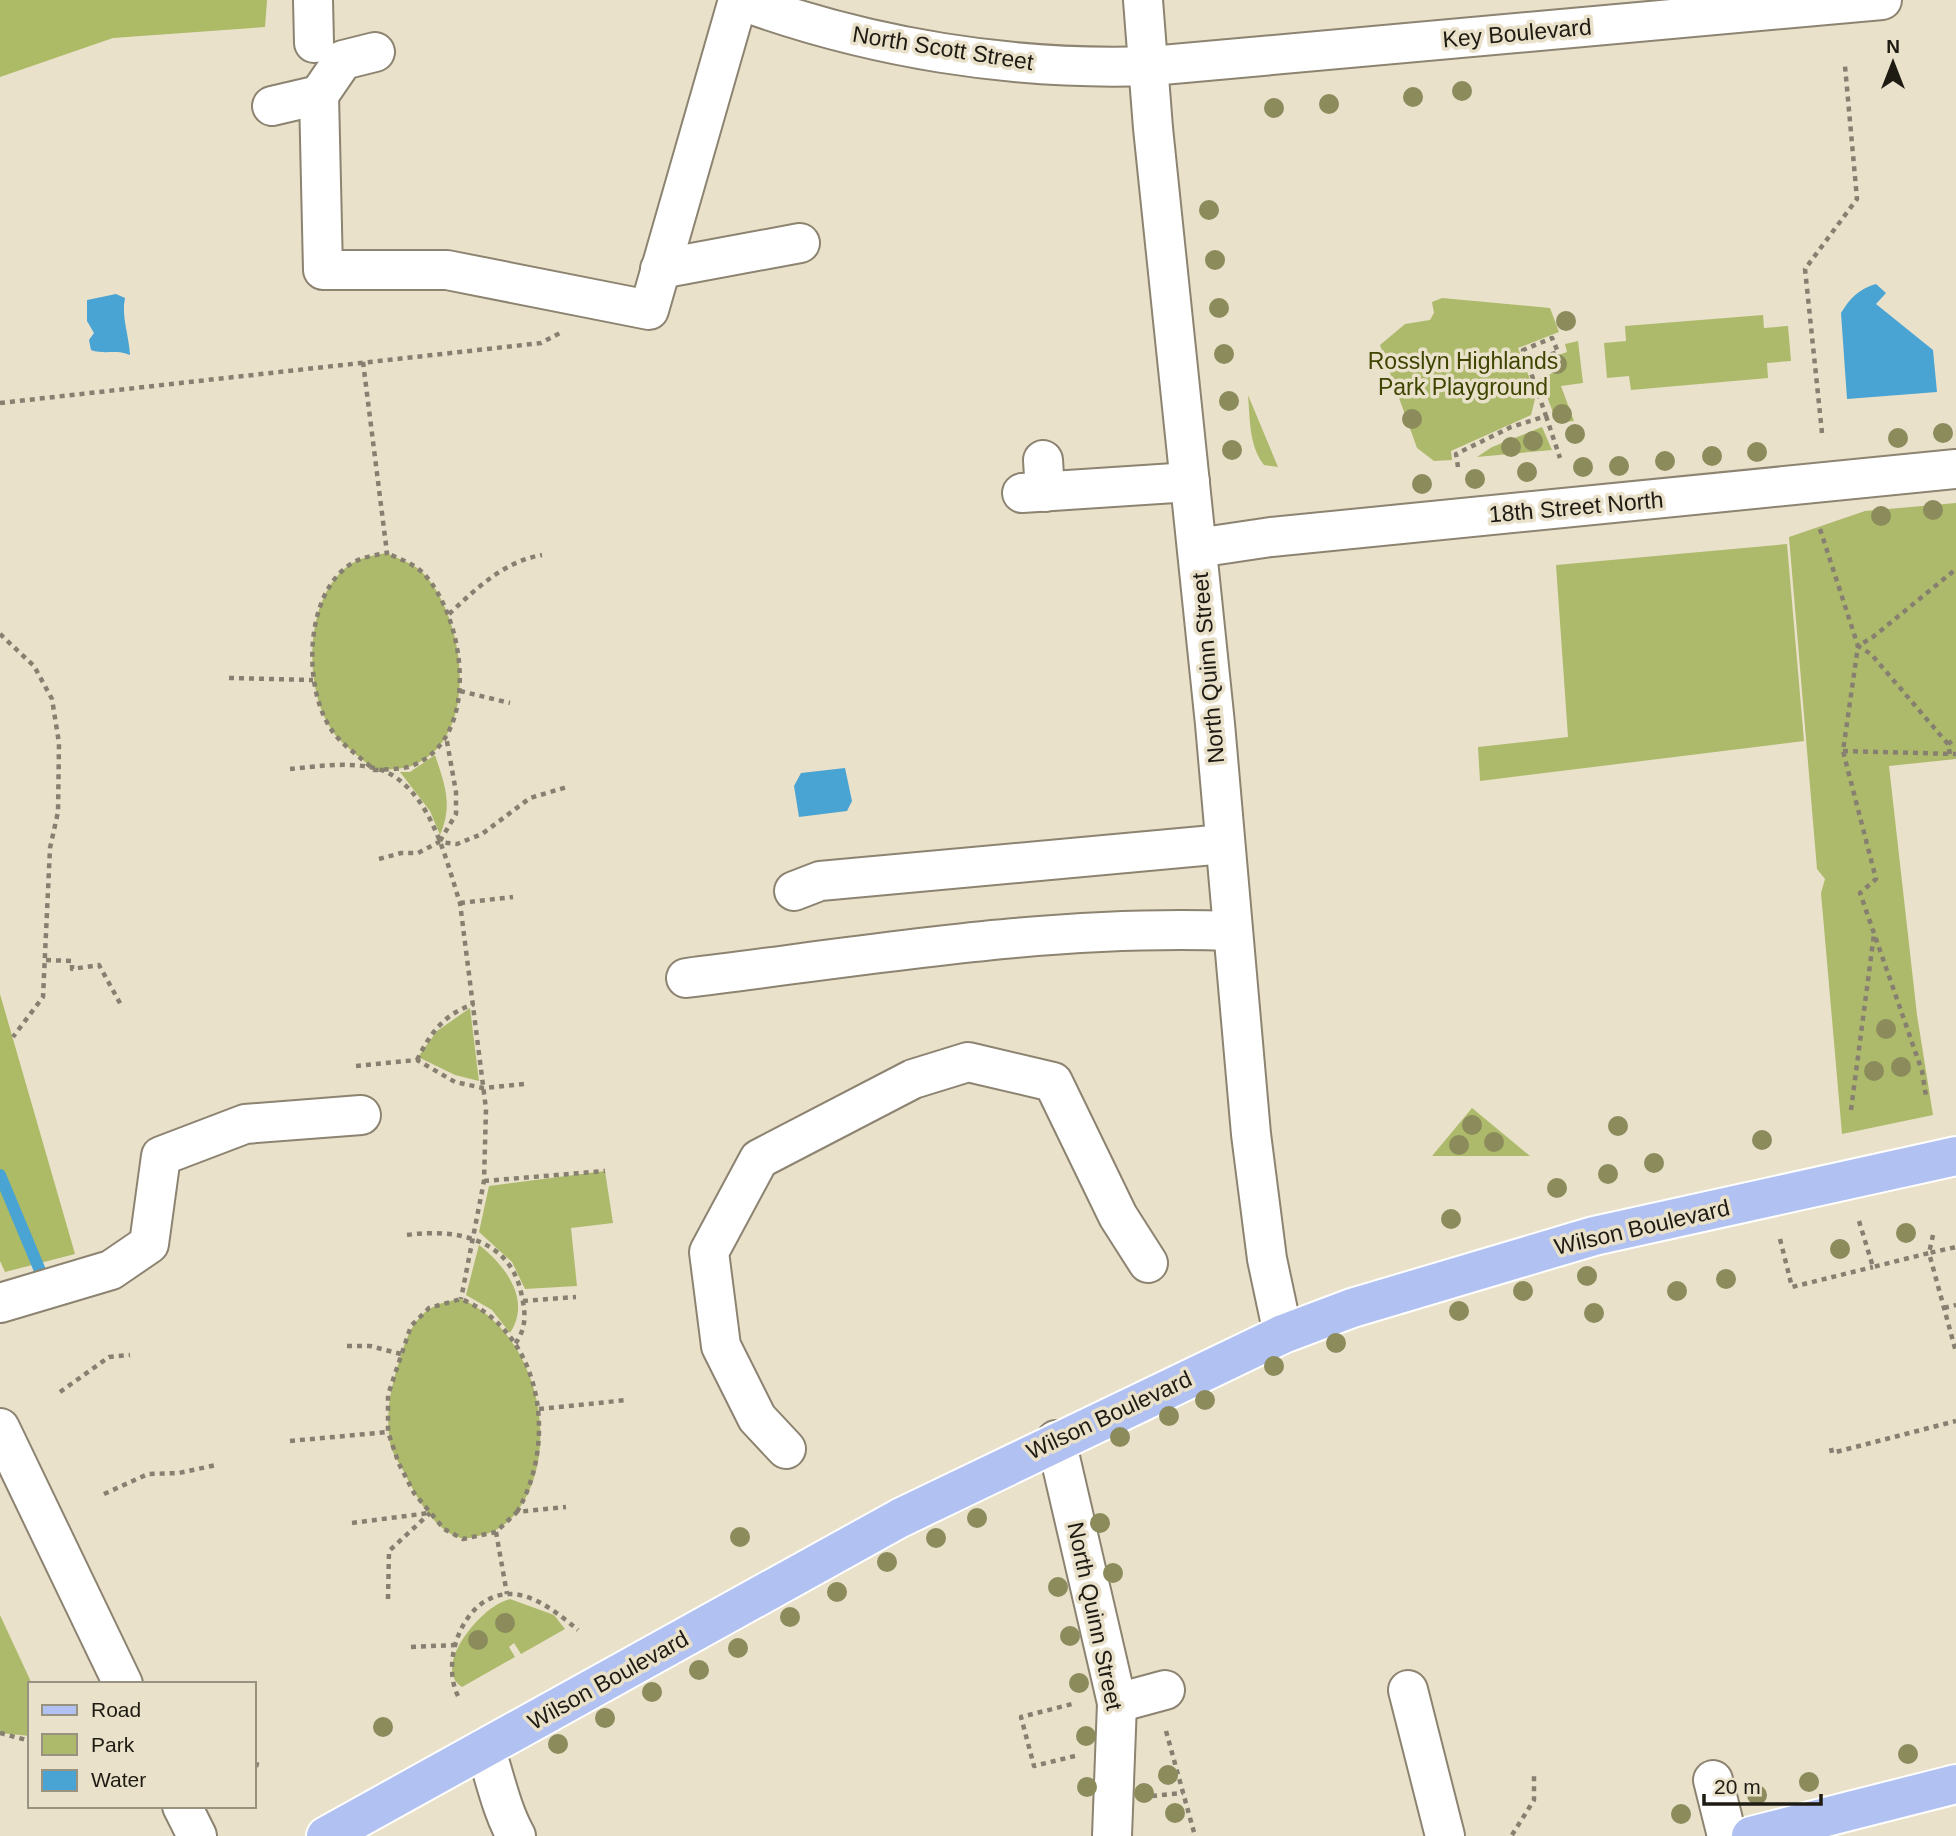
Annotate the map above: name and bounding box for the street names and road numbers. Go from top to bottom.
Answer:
street label: Key Boulevard [1441,14,1593,52]
street label: North Scott Street [851,21,1036,75]
street label: 18th Street North [1488,486,1664,528]
street label: North Quinn Street [1187,571,1229,765]
street label: Wilson Boulevard [1552,1194,1732,1260]
street label: Wilson Boulevard [1022,1365,1196,1465]
street label: North Quinn Street [1062,1520,1128,1713]
street label: Wilson Boulevard [523,1625,693,1735]

